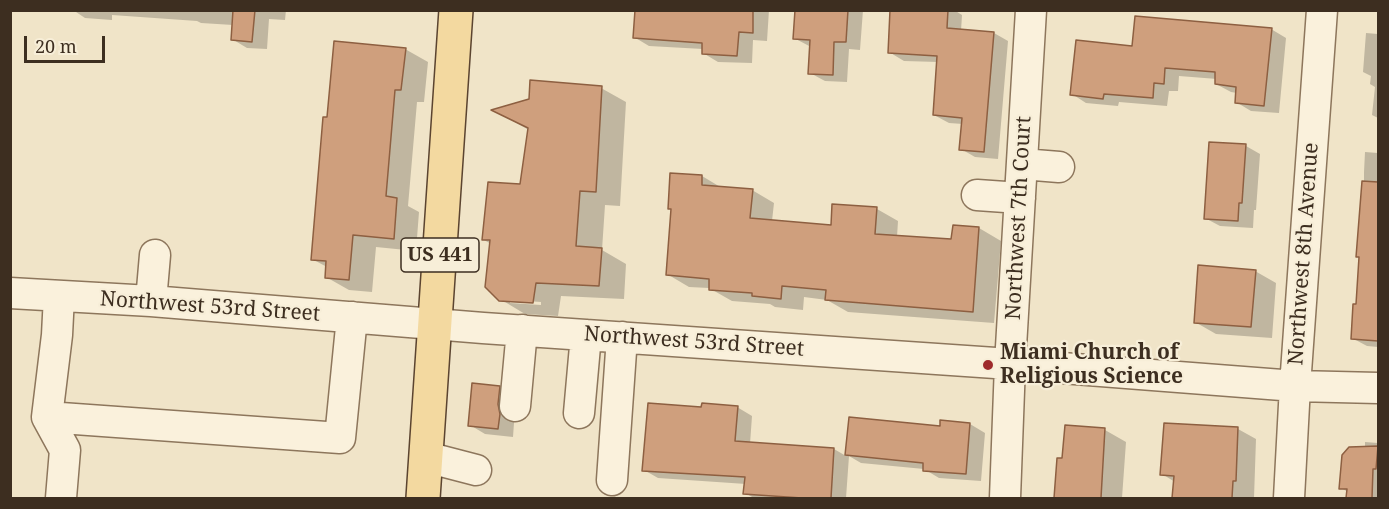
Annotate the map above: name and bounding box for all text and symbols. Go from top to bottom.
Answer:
scale bar [27,24,108,62]
text: 20 m [35,34,77,58]
street label: Northwest 7th Court [1001,115,1037,321]
street label: Northwest 8th Avenue [1284,142,1324,366]
road number: US 441 [401,238,479,272]
street label: Northwest 53rd Street [99,287,321,327]
street label: Northwest 53rd Street [583,322,805,362]
place label: Miami Church of Religious Science [1000,340,1183,390]
marker: Miami Church of Religious Science [981,358,995,372]

